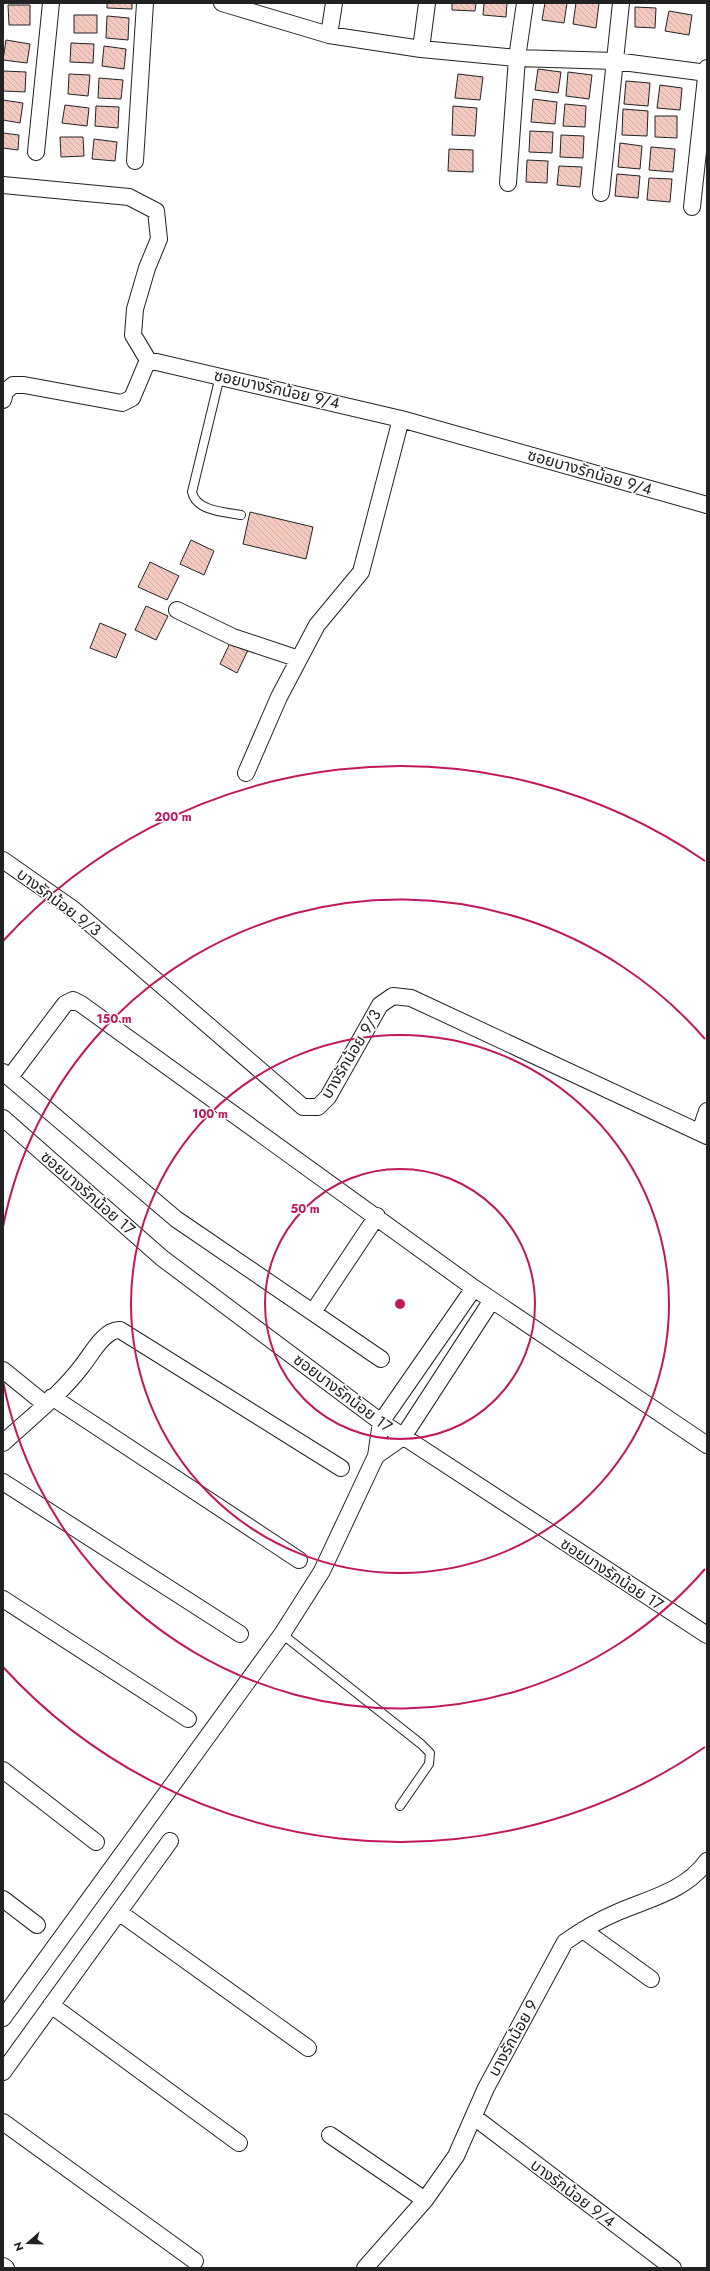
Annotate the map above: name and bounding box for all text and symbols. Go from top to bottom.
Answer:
street label: ซอยบางรักน้อย 9/4 [212,363,342,415]
street label: ซอยบางรักน้อย 9/4 [525,443,655,501]
text: 200 m [154,808,192,826]
street label: บางรักน้อย 9/3 [12,863,106,942]
street label: บางรักน้อย 9/3 [315,1005,387,1103]
text: 150 m [96,1010,132,1028]
text: 100 m [192,1105,228,1123]
street label: ซอยบางรักน้อย 17 [36,1145,141,1241]
text: 50 m [290,1200,320,1218]
centre of rings [393,1297,407,1311]
street label: ซอยบางรักน้อย 17 [289,1348,398,1438]
street label: ซอยบางรักน้อย 17 [556,1532,669,1616]
street label: บางรักน้อย 9 [482,1995,544,2081]
street label: บางรักน้อย 9/4 [526,2153,620,2233]
north arrow [8,2223,48,2263]
text: N [10,2240,28,2253]

